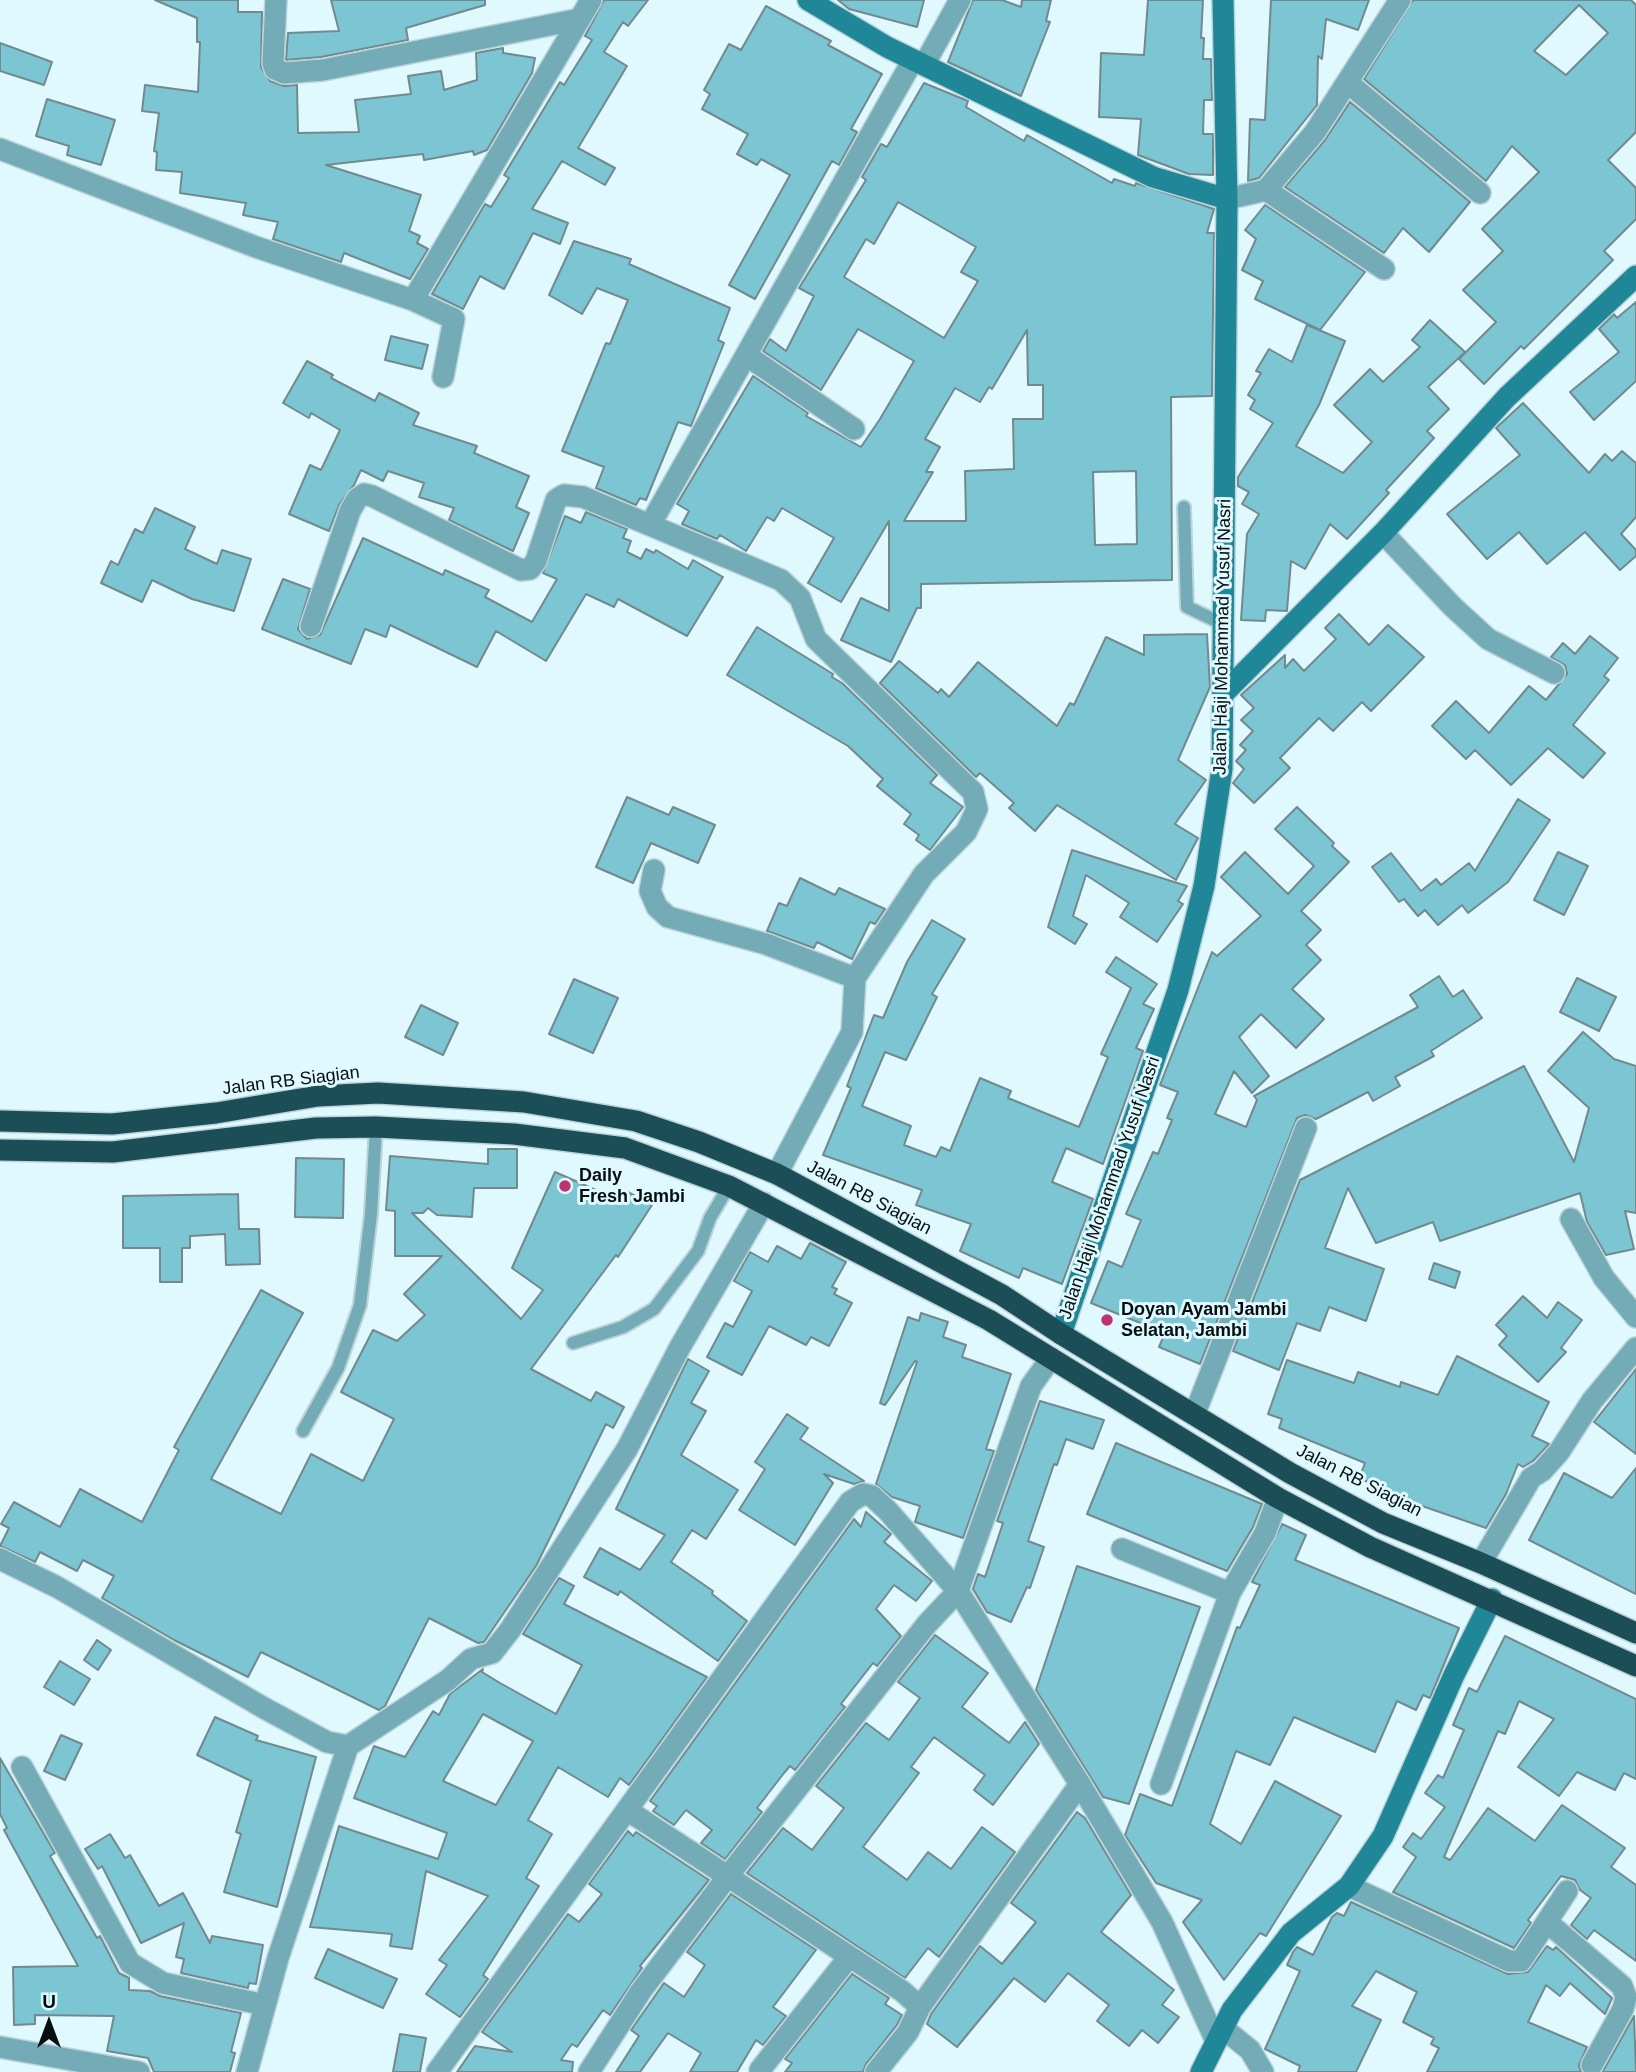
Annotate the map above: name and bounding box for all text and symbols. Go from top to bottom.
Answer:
street label: Jalan Haji Mohammad Yusuf Nasri [1210,499,1236,775]
street label: Jalan Haji Mohammad Yusuf Nasri [1055,1054,1165,1322]
street label: Jalan RB Siagian [221,1062,361,1100]
street label: Jalan RB Siagian [803,1156,935,1240]
place label: Daily Fresh Jambi [579,1165,685,1208]
marker: Daily Fresh Jambi [557,1178,573,1194]
place label: Doyan Ayam Jambi Selatan, Jambi [1121,1299,1286,1342]
marker: Doyan Ayam Jambi Selatan, Jambi [1099,1312,1115,1328]
street label: Jalan RB Siagian [1293,1440,1425,1522]
north arrow [14,1988,84,2058]
text: U [42,1991,56,2012]

